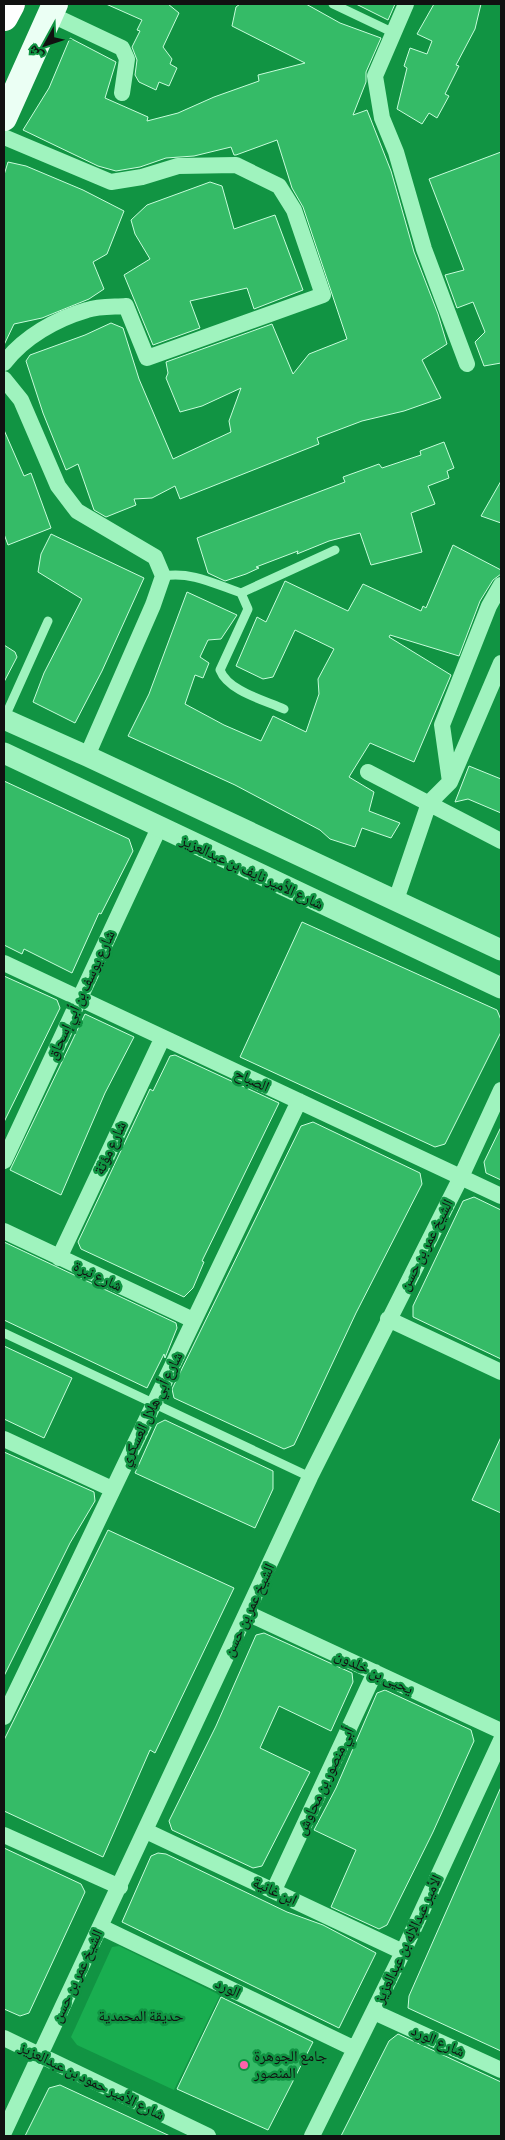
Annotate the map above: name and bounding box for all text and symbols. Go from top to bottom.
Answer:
north arrow [20,20,70,70]
text: ش [26,42,47,63]
street label: شارع الأمير نايف بن عبدالعزيز [176,832,326,914]
street label: شارع يوسف بن أبي إسحاق [43,927,121,1064]
street label: الصباح [231,1066,271,1096]
street label: شارع مؤتة [92,1119,131,1178]
street label: الشيخ عمر بن حسن [397,1197,458,1294]
street label: شارع نبرة [70,1259,124,1296]
street label: شارع أبي هلال العسكري [116,1349,189,1470]
street label: الشيخ عمر بن حسن [221,1561,279,1660]
street label: يحيى بن خلدون [331,1648,416,1699]
street label: أبي منصور بن محاوش [292,1724,360,1839]
street label: الأمير عبدالإله بن عبدالعزيز [372,1873,447,2007]
street label: ابن غانية [250,1875,299,1910]
street label: الشيخ عمر بن حسن [49,1927,107,2026]
street label: الورد [212,1976,243,2002]
park label: حديقة المحمدية [98,2009,184,2024]
street label: شارع الورد [408,2023,467,2062]
street label: شارع الأمير حمود بن عبدالعزيز [15,2039,167,2125]
place label: جامع الجوهرة المنصور [253,2049,328,2082]
marker: جامع الجوهرة المنصور [238,2059,250,2071]

